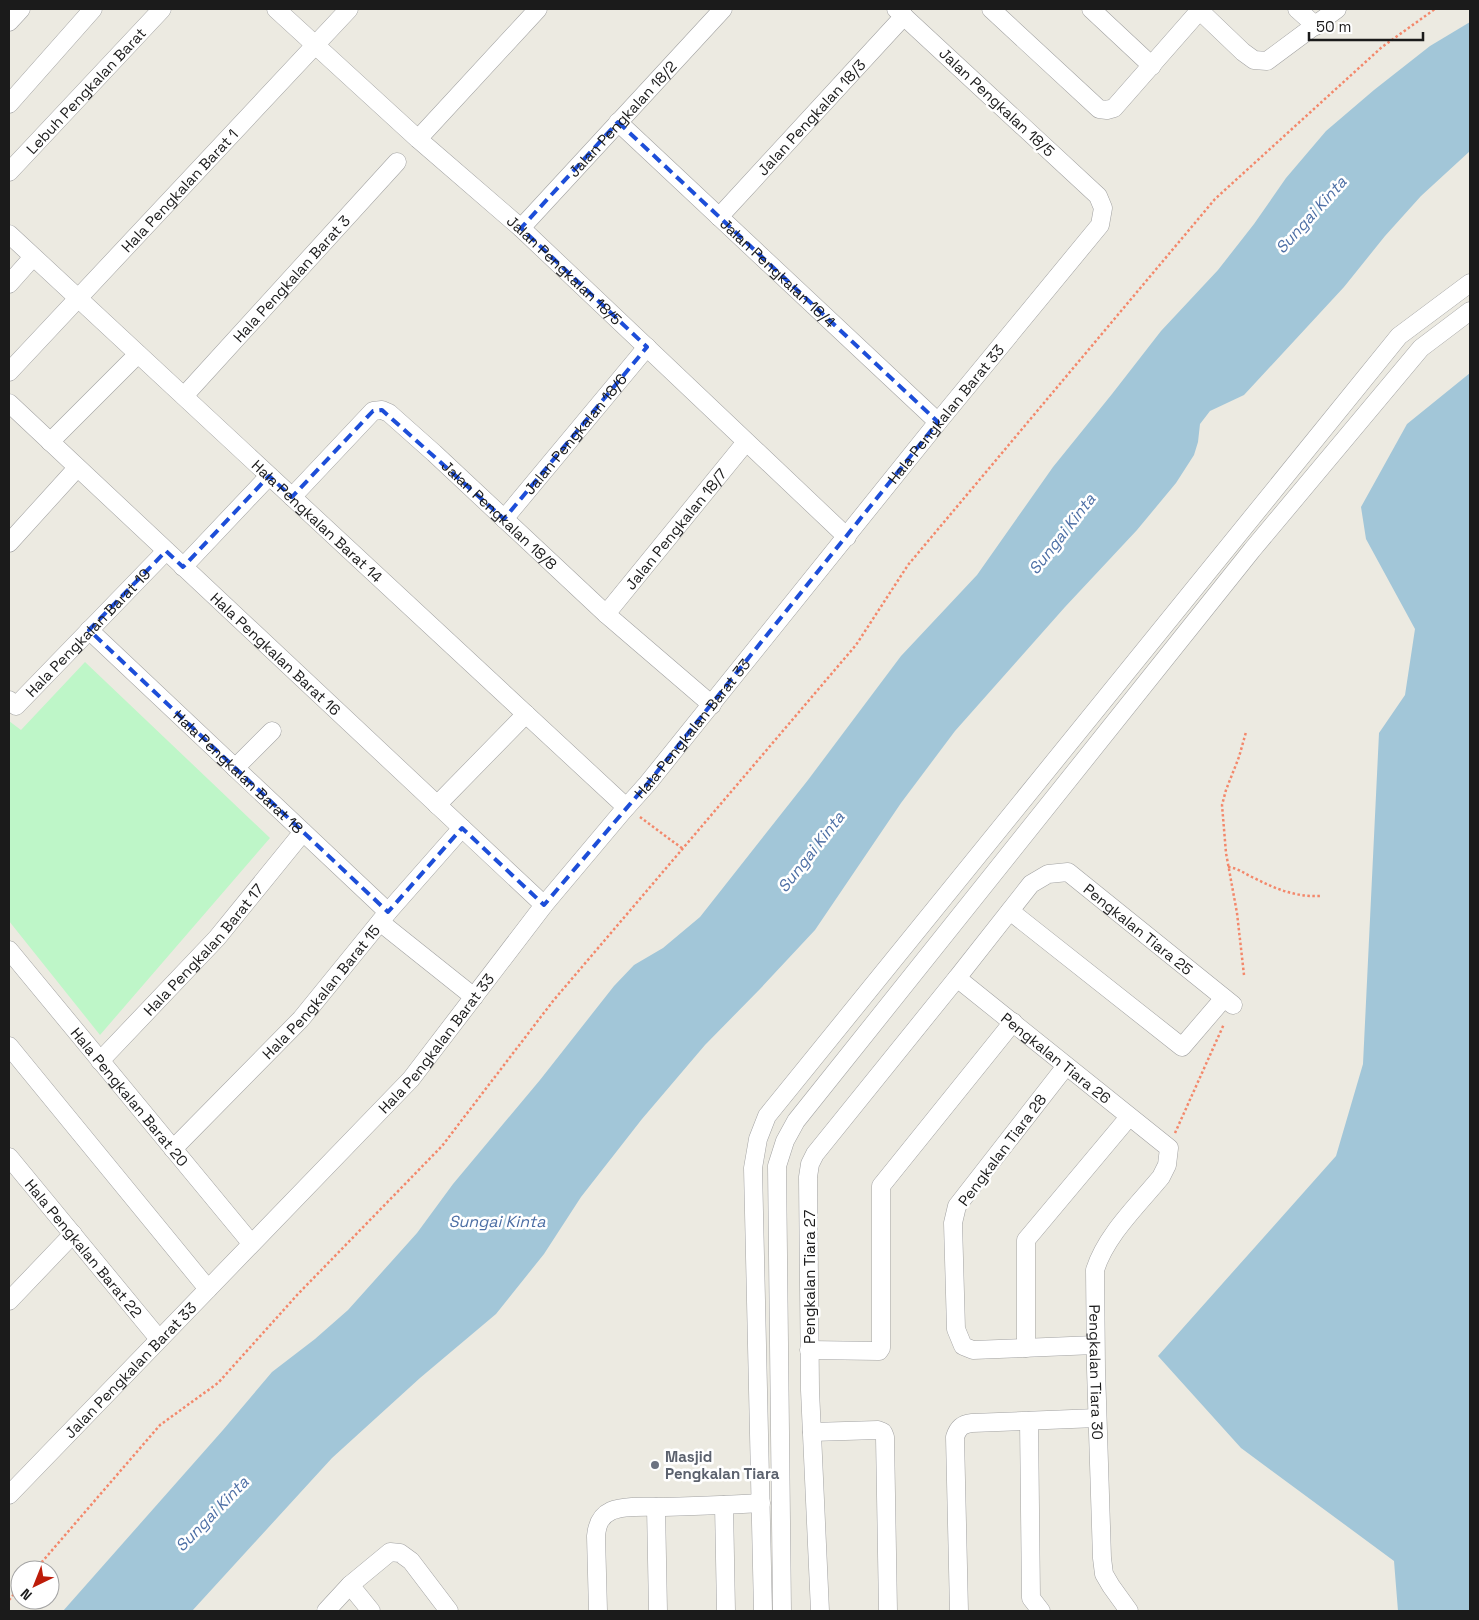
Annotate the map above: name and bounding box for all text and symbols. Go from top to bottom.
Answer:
scale bar [1309,10,1423,42]
text: 50 m [1316,17,1351,36]
street label: Lebuh Pengkalan Barat [22,23,150,158]
street label: Jalan Pengkalan 18/5 [935,44,1059,160]
street label: Jalan Pengkalan 18/3 [753,55,869,179]
street label: Jalan Pengkalan 18/2 [564,56,680,181]
street label: Hala Pengkalan Barat 1 [117,125,242,256]
water label: Sungai Kinta [1271,171,1352,258]
street label: Hala Pengkalan Barat 3 [228,211,354,346]
street label: Jalan Pengkalan 18/5 [503,211,626,328]
street label: Jalan Pengkalan 18/4 [717,214,840,331]
street label: Hala Pengkalan Barat 33 [883,340,1008,487]
street label: Jalan Pengkalan 18/6 [519,369,631,498]
street label: Hala Pengkalan Barat 14 [248,455,387,586]
street label: Jalan Pengkalan 18/8 [438,456,562,573]
street label: Jalan Pengkalan 18/7 [621,464,730,593]
water label: Sungai Kinta [1024,489,1101,579]
street label: Hala Pengkalan Barat 19 [21,564,154,700]
street label: Hala Pengkalan Barat 16 [207,588,345,719]
street label: Hala Pengkalan Barat 33 [630,654,754,802]
street label: Hala Pengkalan Barat 18 [170,706,308,837]
water label: Sungai Kinta [773,807,850,897]
street label: Pengkalan Tiara 25 [1080,879,1197,979]
street label: Hala Pengkalan Barat 17 [139,880,267,1019]
street label: Hala Pengkalan Barat 15 [258,921,384,1063]
street label: Hala Pengkalan Barat 33 [374,969,498,1117]
street label: Pengkalan Tiara 26 [998,1008,1115,1107]
street label: Hala Pengkalan Barat 20 [67,1023,193,1170]
street label: Pengkalan Tiara 28 [954,1090,1050,1210]
street label: Hala Pengkalan Barat 22 [21,1175,147,1321]
street label: Pengkalan Tiara 27 [800,1210,819,1344]
water label: Sungai Kinta [449,1211,546,1232]
street label: Jalan Pengkalan Barat 33 [60,1298,200,1442]
street label: Pengkalan Tiara 30 [1086,1304,1108,1440]
place label: Masjid Pengkalan Tiara [665,1447,780,1483]
marker: Masjid Pengkalan Tiara [649,1459,661,1471]
water label: Sungai Kinta [171,1471,254,1556]
north arrow [10,1560,60,1610]
text: N [17,1585,36,1604]

